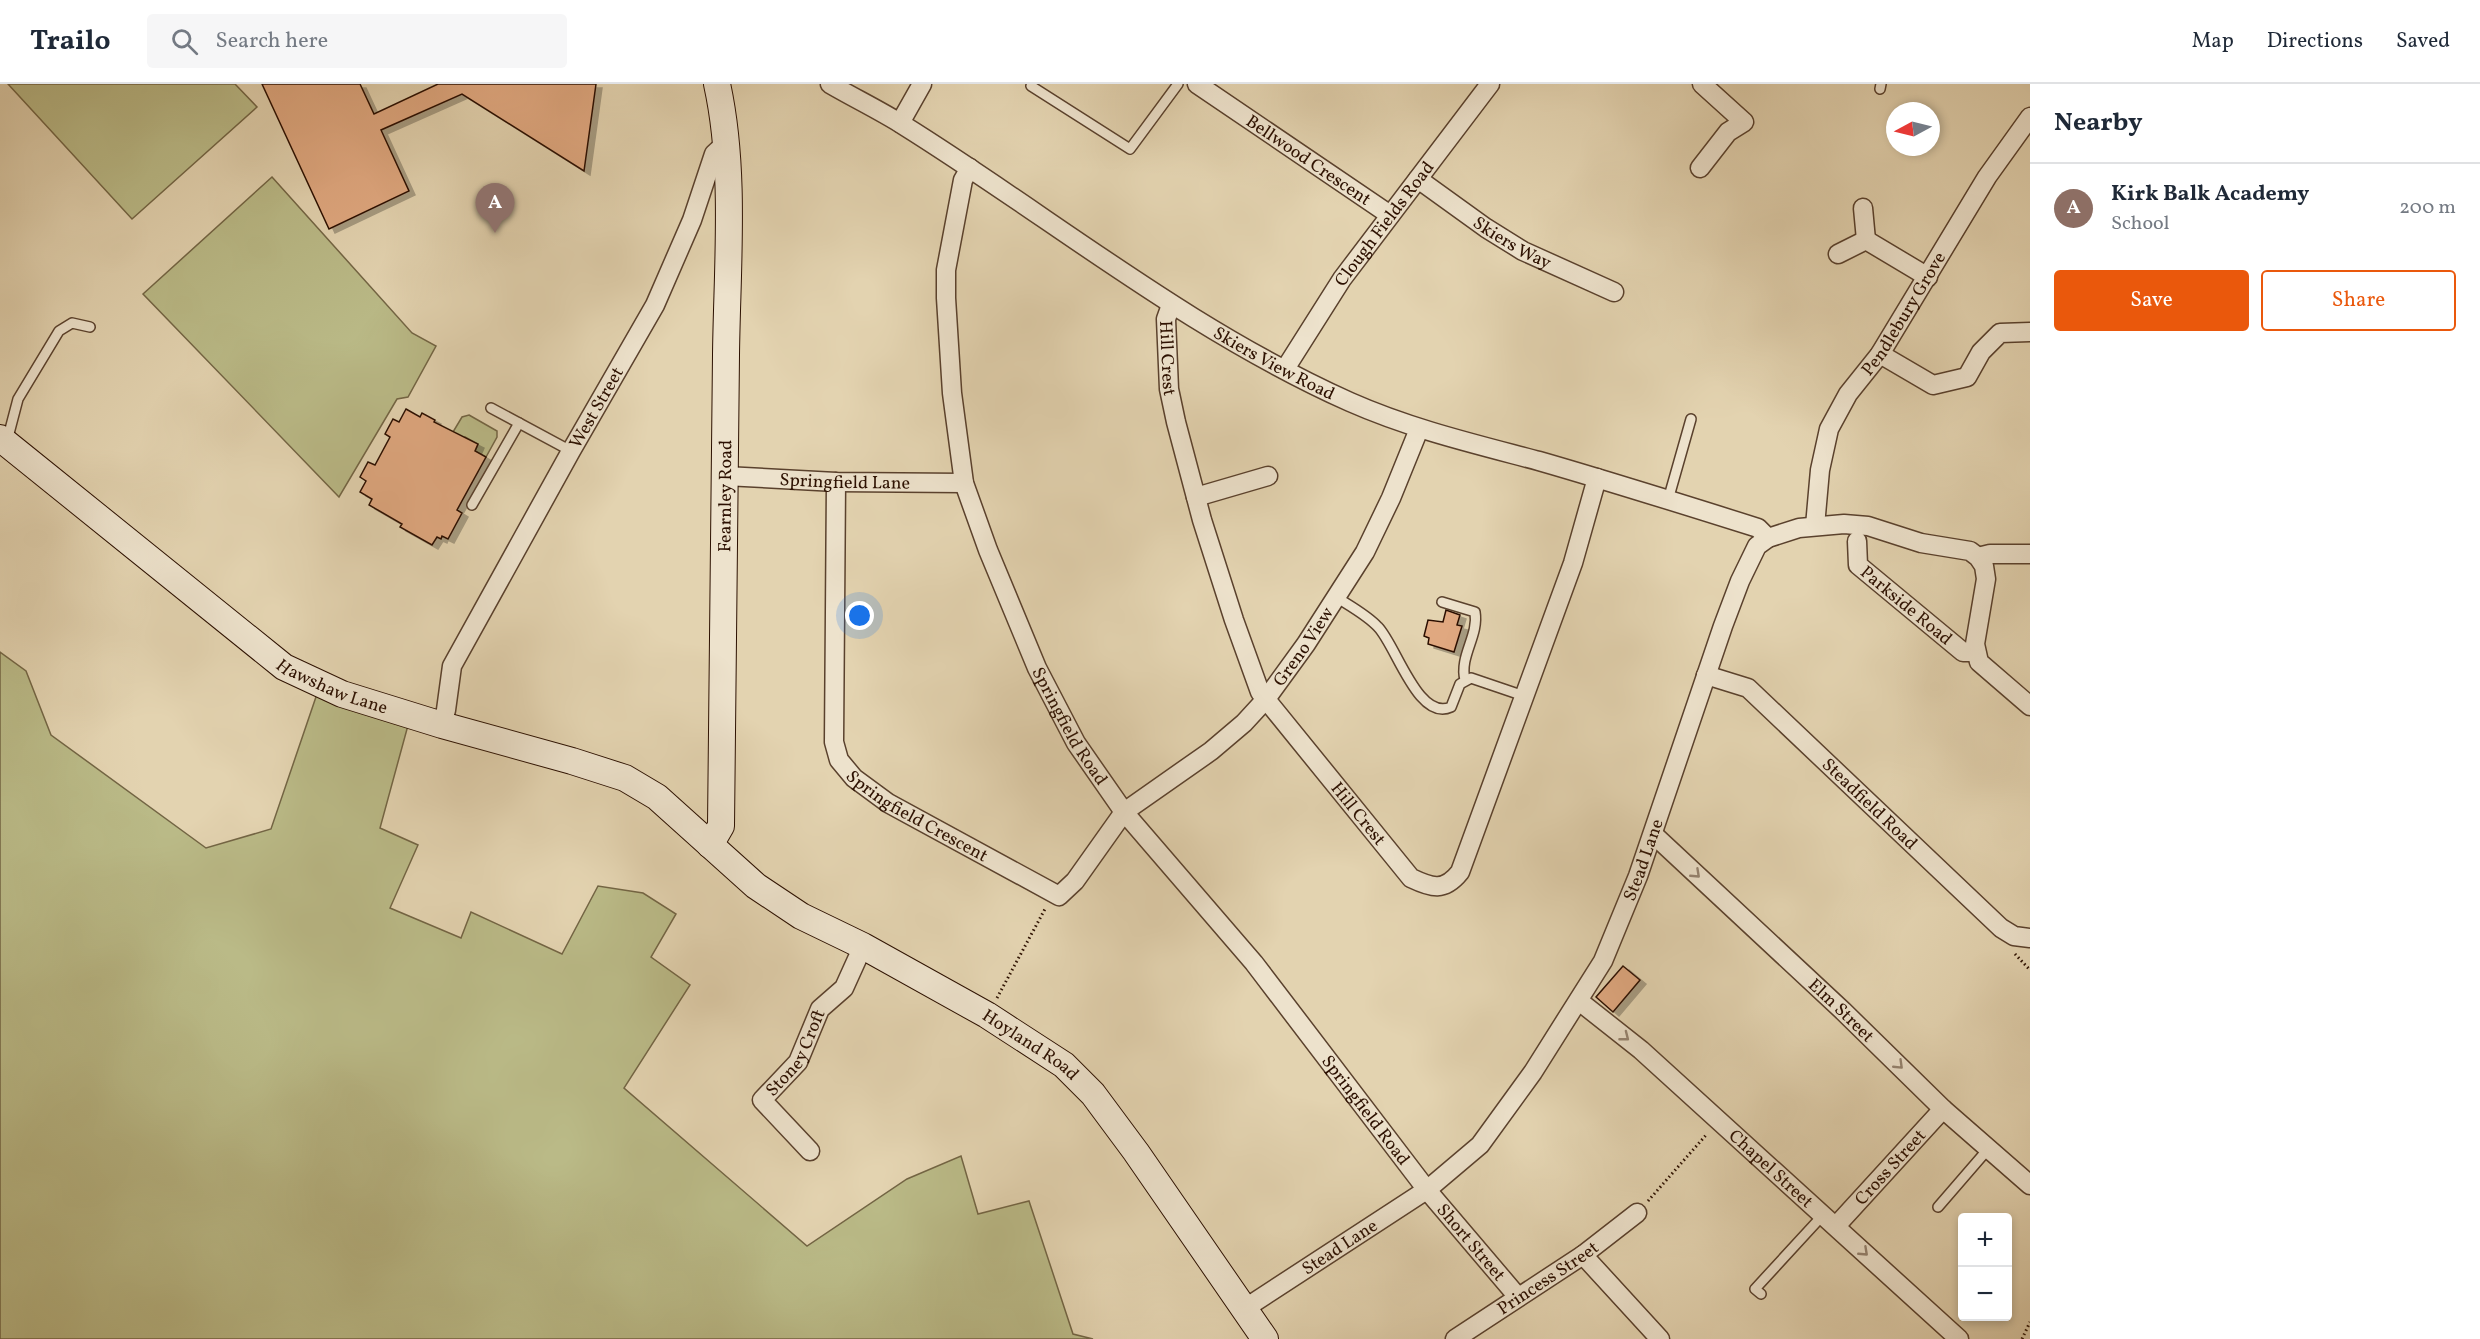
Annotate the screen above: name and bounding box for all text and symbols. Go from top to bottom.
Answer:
search box [147,14,567,68]
text: Trailo [30,22,111,61]
icon: search [168,25,201,58]
text: Search here [216,26,328,57]
text: Map [2192,27,2234,56]
text: Directions [2267,27,2363,56]
text: Saved [2396,27,2450,56]
north arrow [1886,102,1940,156]
text: Nearby [2054,105,2143,141]
street label: Bellwood Crescent [1240,110,1375,213]
street label: Clough Fields Road [1329,157,1441,292]
text: Kirk Balk Academy [2111,179,2309,210]
pin: A [476,184,514,233]
text: A [2066,194,2081,222]
text: 200 m [2399,194,2456,222]
text: School [2111,210,2169,238]
street label: Skiers Way [1467,211,1555,276]
street label: Pendlebury Grove [1856,248,1953,382]
button: Save [2054,270,2249,331]
button: Share [2261,270,2456,331]
street label: Hill Crest [1152,320,1181,398]
street label: Skiers View Road [1208,321,1339,407]
street label: West Street [564,363,631,453]
street label: Fearnley Road [713,440,739,552]
street label: Springfield Lane [779,468,910,497]
street label: Parkside Road [1854,561,1957,652]
your location [845,601,874,630]
street label: Greno View [1268,602,1341,692]
street label: Hawshaw Lane [270,654,390,721]
street label: Springfield Road [1025,663,1113,791]
street label: Steadfield Road [1816,753,1922,856]
street label: Springfield Crescent [839,766,992,869]
street label: Hill Crest [1324,777,1391,851]
street label: Stead Lane [1618,816,1670,905]
one-way arrow [1689,866,1700,877]
street label: Elm Street [1802,974,1879,1049]
street label: Hoyland Road [977,1004,1084,1087]
street label: Stoney Croft [761,1006,832,1103]
one-way arrow [1619,1030,1630,1041]
street label: Springfield Road [1315,1050,1415,1171]
one-way arrow [1892,1058,1903,1069]
street label: Chapel Street [1722,1124,1818,1215]
street label: Cross Street [1850,1124,1932,1212]
street label: Short Street [1430,1199,1510,1287]
map controls [1958,1213,2012,1321]
button: + [1958,1213,2012,1267]
street label: Stead Lane [1298,1214,1383,1282]
street label: Princess Street [1493,1236,1605,1322]
one-way arrow [1857,1245,1868,1256]
button: − [1958,1267,2012,1321]

